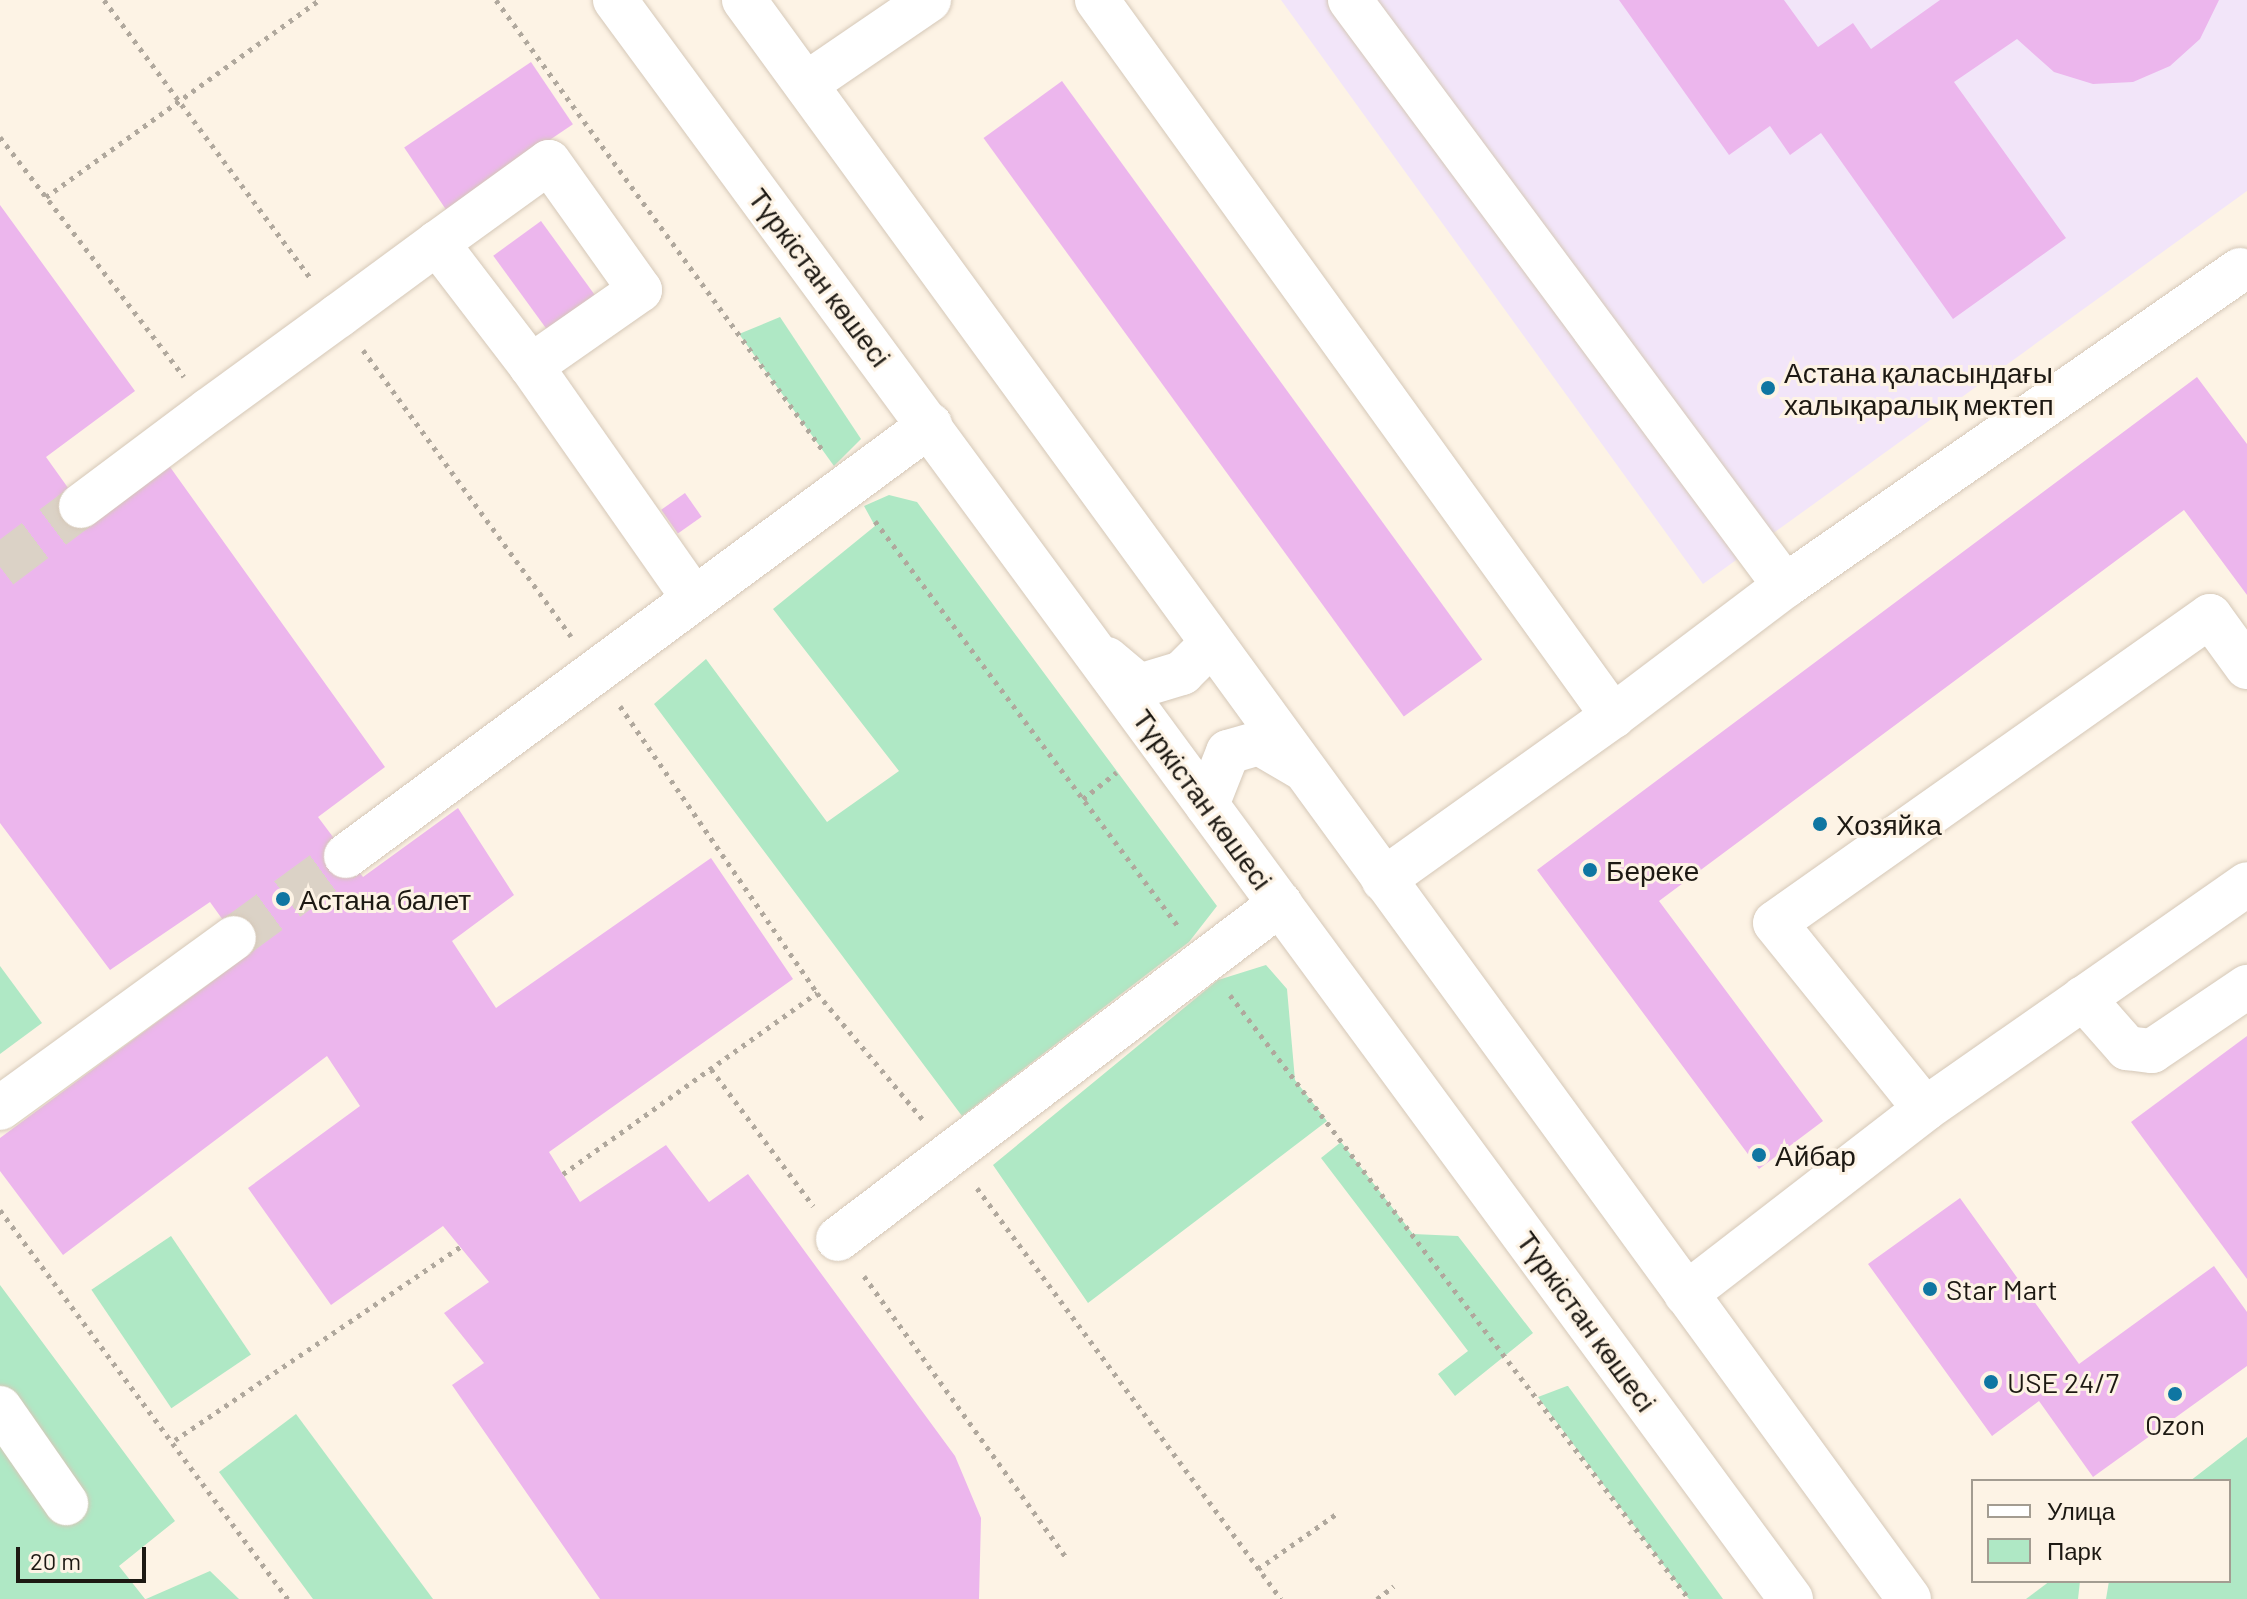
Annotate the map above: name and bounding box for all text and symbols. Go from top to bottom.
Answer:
street label: Түркістан көшесі [742,181,898,373]
place label: Астана қаласындағы халықаралық мектеп [1784,355,2054,421]
marker: Астана қаласындағы халықаралық мектеп [1759,379,1777,397]
street label: Түркістан көшесі [1126,702,1280,896]
place label: Хозяйка [1836,807,1942,841]
marker: Хозяйка [1811,815,1829,833]
place label: Береке [1606,853,1699,887]
marker: Береке [1581,861,1599,879]
place label: Астана балет [299,882,471,916]
marker: Астана балет [274,890,292,908]
place label: Айбар [1775,1138,1856,1172]
marker: Айбар [1750,1146,1768,1164]
street label: Түркістан көшесі [1510,1224,1664,1418]
place label: Star Mart [1946,1272,2058,1306]
marker: Star Mart [1921,1280,1939,1298]
place label: USE 24/7 [2007,1365,2119,1399]
marker: USE 24/7 [1982,1373,2000,1391]
marker: Ozon [2166,1385,2184,1403]
place label: Ozon [2145,1407,2205,1441]
legend [1971,1479,2231,1583]
text: Улица [2047,1496,2115,1525]
scale bar [20,1531,150,1581]
text: Парк [2047,1536,2101,1565]
text: 20 m [30,1546,81,1575]

